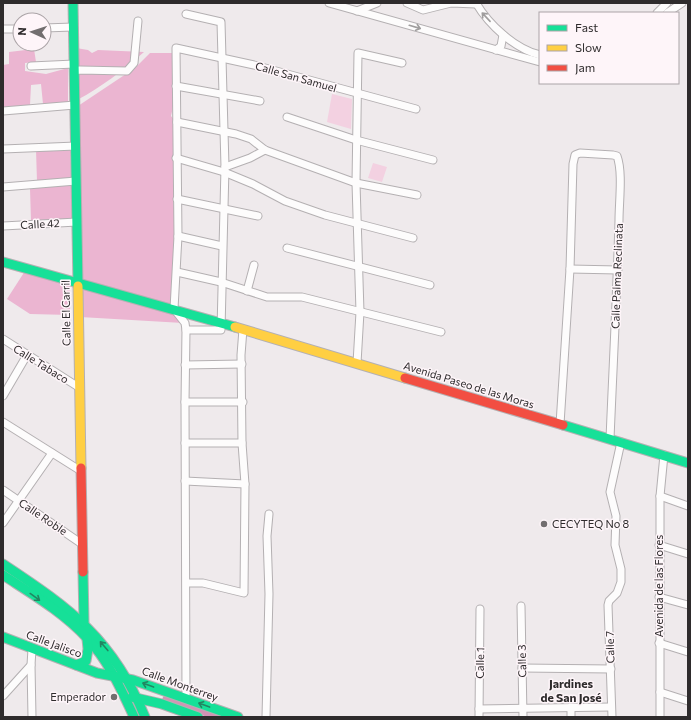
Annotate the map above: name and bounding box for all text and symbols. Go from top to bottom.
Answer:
one-way arrow [482,11,491,22]
north arrow [12,12,52,52]
legend [539,12,679,84]
text: Fast [575,20,598,34]
one-way arrow [408,24,421,31]
text: N [15,27,28,36]
text: Slow [575,40,602,54]
street label: Calle San Samuel [254,59,338,94]
text: Jam [575,60,595,75]
street label: Calle 42 [20,216,60,231]
street label: Calle Palma Reclinata [608,223,625,329]
street label: Calle El Carril [58,280,73,346]
street label: Calle Tabaco [11,341,72,386]
street label: Avenida Paseo de las Moras [402,358,536,411]
street label: Calle Roble [17,496,70,538]
place label: CECYTEQ No 8 [552,517,629,530]
marker: CECYTEQ No 8 [539,519,549,529]
street label: Avenida de las Flores [652,535,665,637]
one-way arrow [30,593,41,601]
street label: Calle Jalisco [24,627,84,661]
street label: Calle 7 [602,630,617,664]
one-way arrow [99,640,108,651]
street label: Calle 3 [515,644,528,678]
street label: Calle 1 [473,647,486,679]
street label: Calle Monterrey [140,664,220,703]
district label: Jardines de San José [540,676,602,705]
one-way arrow [141,681,154,688]
place label: Emperador [50,690,107,703]
marker: Emperador [109,692,119,702]
one-way arrow [198,700,210,708]

